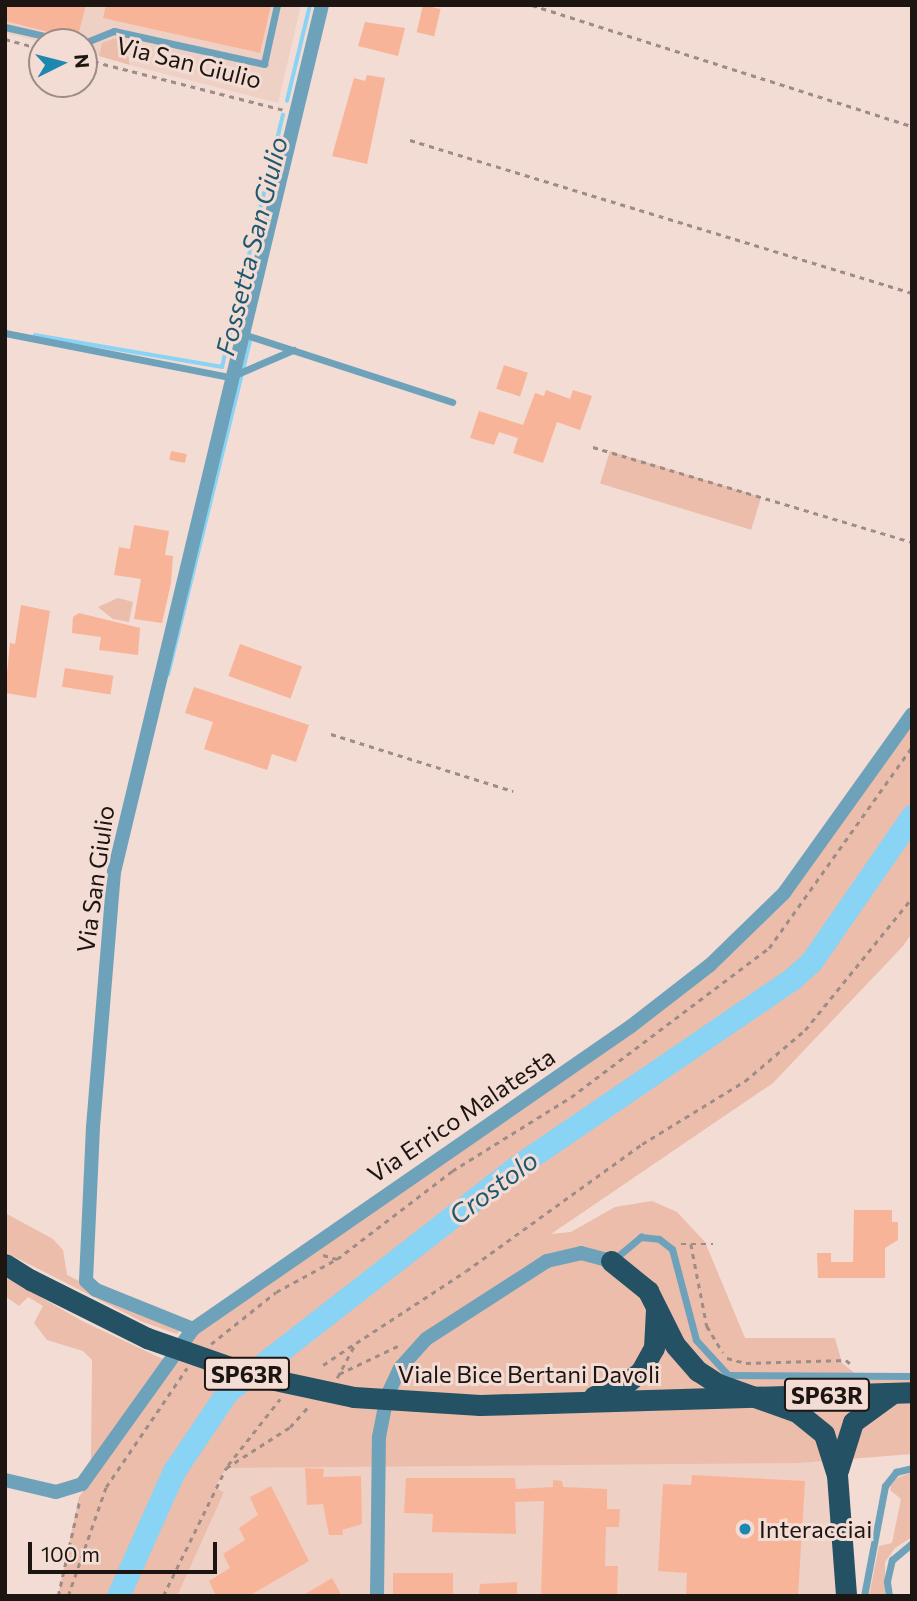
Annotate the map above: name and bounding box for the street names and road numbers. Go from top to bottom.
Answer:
street label: Via San Giulio [113,30,265,94]
street label: Via San Giulio [70,803,120,955]
street label: Via Errico Malatesta [362,1042,560,1188]
road number: SP63R [203,1354,291,1394]
street label: Viale Bice Bertani Davoli [398,1360,660,1388]
road number: SP63R [783,1376,871,1414]

